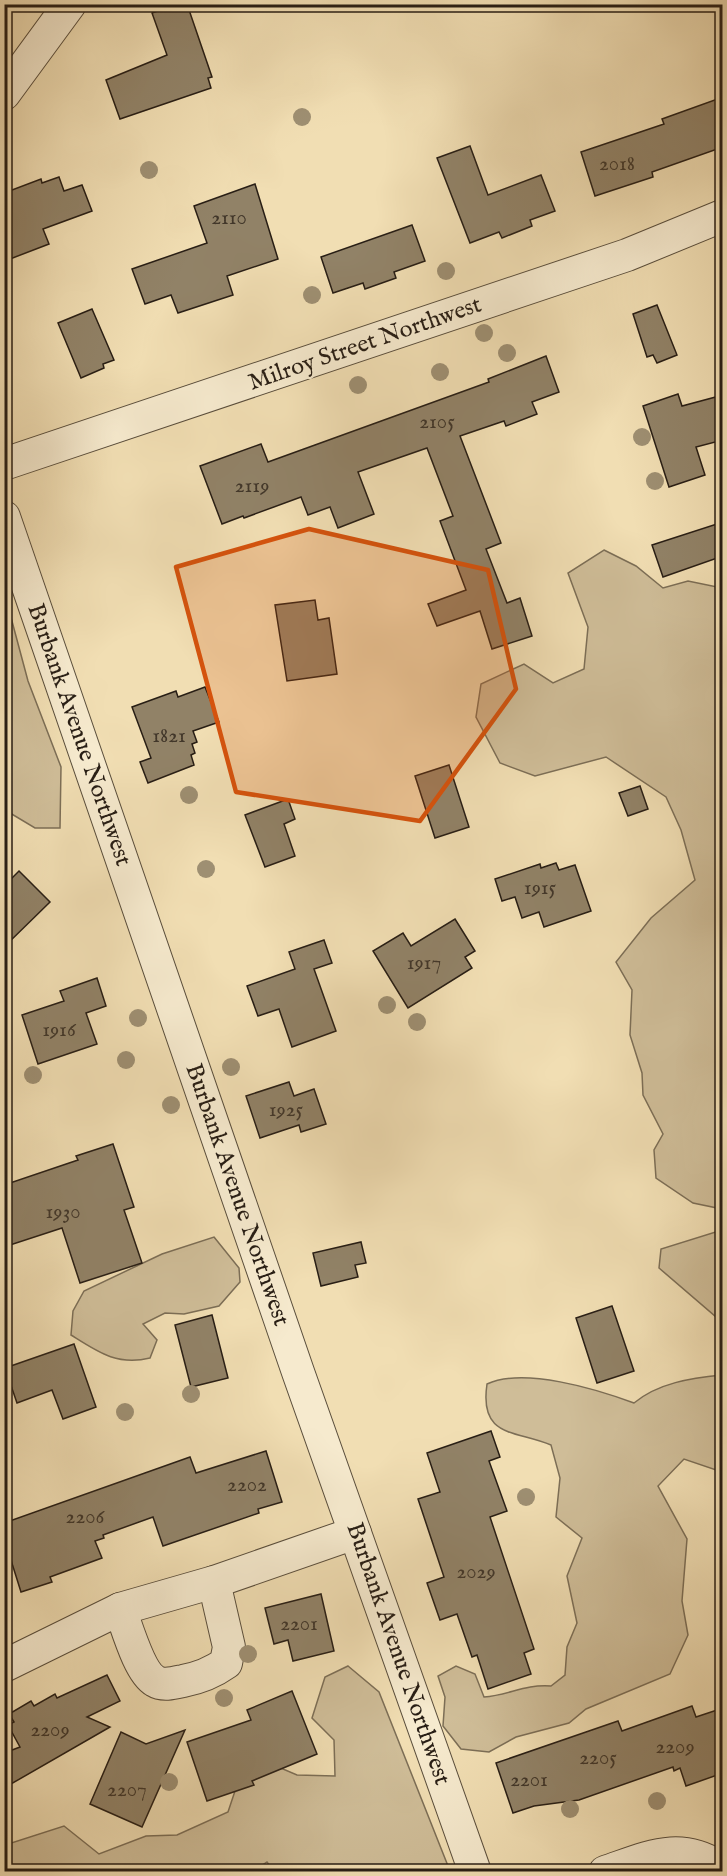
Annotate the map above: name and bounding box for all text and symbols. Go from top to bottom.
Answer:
house number: 2018 [599,151,635,178]
house number: 2110 [211,205,247,232]
street label: Milroy Street Northwest [244,289,486,399]
house number: 2105 [419,409,455,436]
house number: 2119 [235,473,269,500]
street label: Burbank Avenue Northwest [19,600,139,870]
house number: 1821 [152,723,186,750]
house number: 1915 [524,875,557,902]
house number: 1917 [407,950,441,977]
house number: 1916 [42,1017,77,1044]
street label: Burbank Avenue Northwest [177,1060,297,1330]
house number: 1925 [269,1097,304,1124]
house number: 1930 [45,1199,81,1226]
house number: 2202 [227,1472,267,1499]
house number: 2206 [66,1504,106,1531]
street label: Burbank Avenue Northwest [338,1519,458,1789]
house number: 2029 [456,1559,496,1586]
house number: 2201 [280,1611,318,1638]
house number: 2209 [30,1717,70,1744]
house number: 2209 [655,1734,695,1761]
house number: 2205 [579,1745,617,1772]
house number: 2201 [510,1767,548,1794]
house number: 2207 [107,1777,147,1804]

